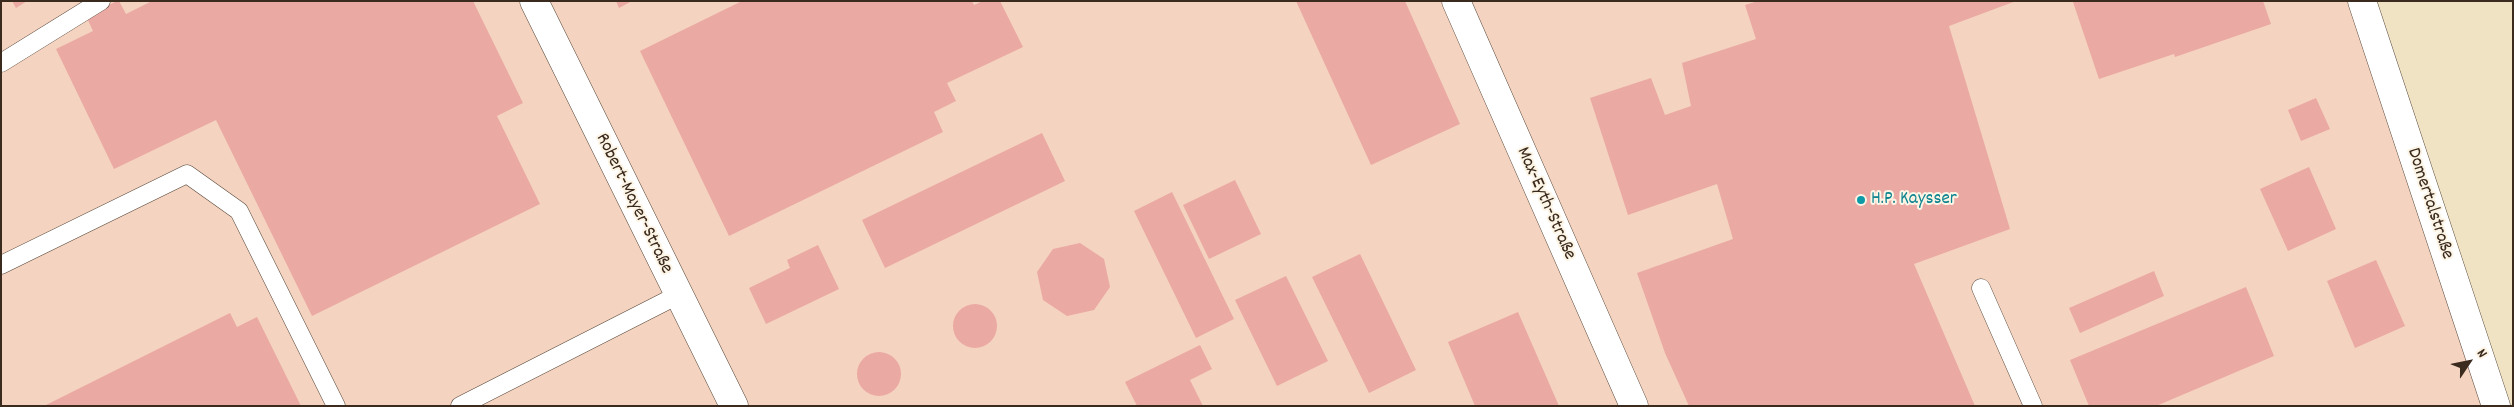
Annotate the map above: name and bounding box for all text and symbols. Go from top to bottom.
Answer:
street label: Robert-Mayer-Straße [589,130,677,278]
street label: Max-Eyth-Straße [1510,144,1580,264]
street label: Domertalstraße [2400,146,2458,262]
place label: H.P. Kaysser [1871,189,1957,211]
marker: H.P. Kaysser [1855,194,1867,206]
north arrow [2444,337,2494,387]
text: N [2471,345,2492,362]

